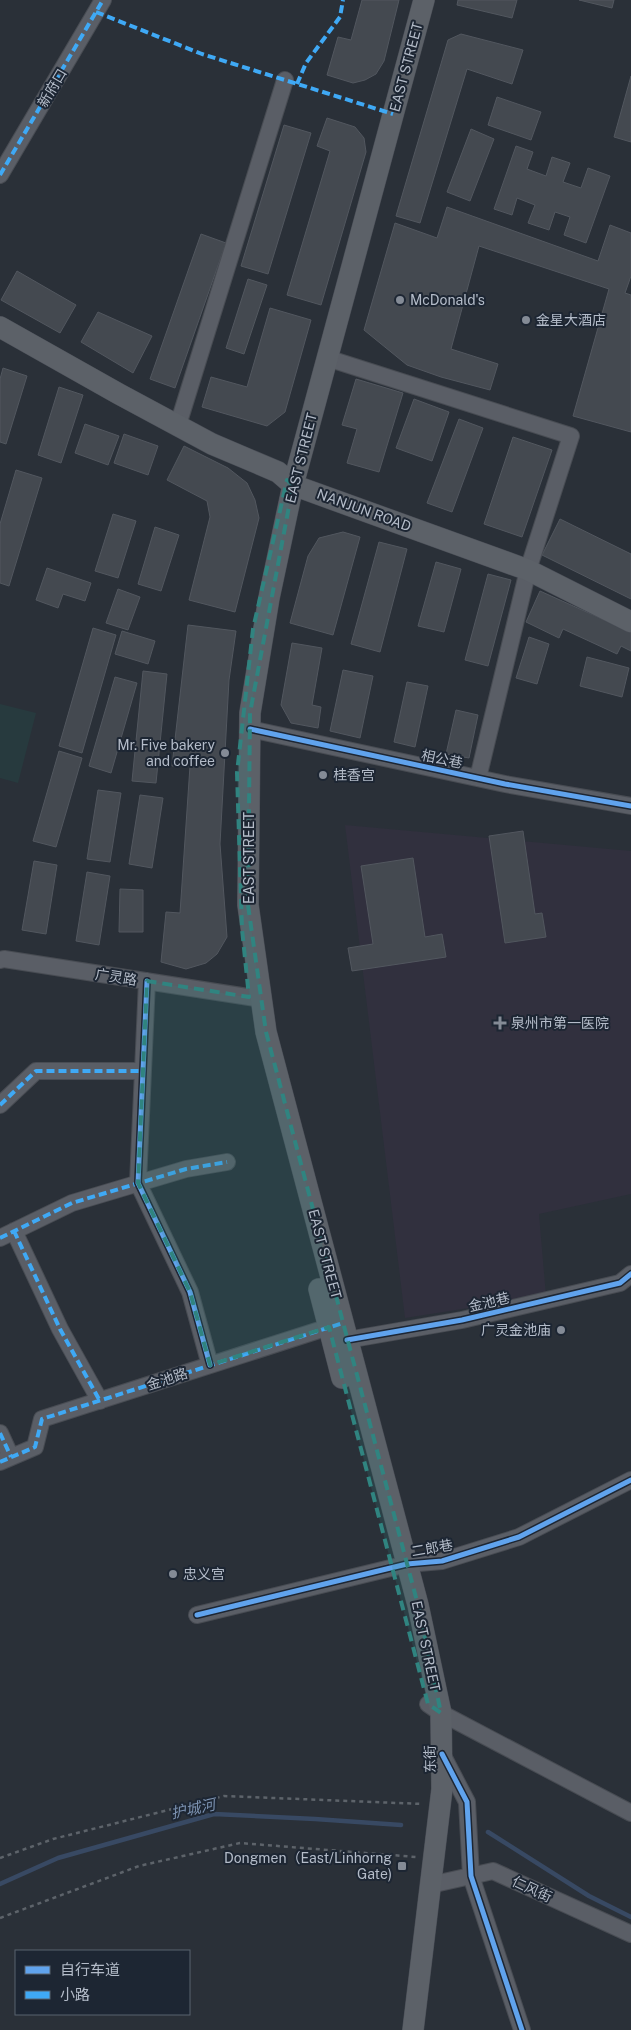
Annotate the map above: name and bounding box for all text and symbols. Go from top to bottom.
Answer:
street label: EAST STREET [386,20,426,114]
street label: 新府口 [34,66,70,110]
place label: McDonald's [410,292,485,308]
marker: McDonald's [394,294,406,306]
place label: 金星大酒店 [536,312,606,328]
marker: 金星大酒店 [520,314,532,326]
street label: EAST STREET [282,411,320,505]
street label: NANJUN ROAD [315,486,413,534]
place label: Mr. Five bakery and coffee [117,737,216,769]
marker: Mr. Five bakery and coffee [219,747,231,759]
street label: 相公巷 [420,747,464,771]
place label: 桂香宫 [333,767,375,783]
marker: 桂香宫 [317,769,329,781]
street label: EAST STREET [241,812,257,904]
street label: 广灵路 [94,966,138,988]
place label: 泉州市第一医院 [511,1015,609,1031]
marker: 泉州市第一医院 [493,1016,507,1030]
street label: EAST STREET [305,1207,345,1301]
street label: 金池巷 [467,1289,511,1315]
place label: 广灵金池庙 [481,1322,551,1338]
marker: 广灵金池庙 [555,1324,567,1336]
street label: 金池路 [145,1365,189,1393]
street label: 二郎巷 [410,1536,454,1560]
place label: 忠义宫 [183,1566,225,1582]
marker: 忠义宫 [167,1568,179,1580]
street label: EAST STREET [409,1599,443,1693]
street label: 东街 [422,1745,438,1773]
water label: 护城河 [169,1795,220,1822]
place label: Dongmen（East/Linhorng Gate) [224,1850,392,1882]
marker: Dongmen（East/Linhorng Gate) [396,1860,408,1872]
street label: 仁风街 [510,1873,554,1905]
legend [15,1950,190,2015]
text: 自行车道 [60,1961,120,1978]
text: 小路 [60,1986,90,2003]

